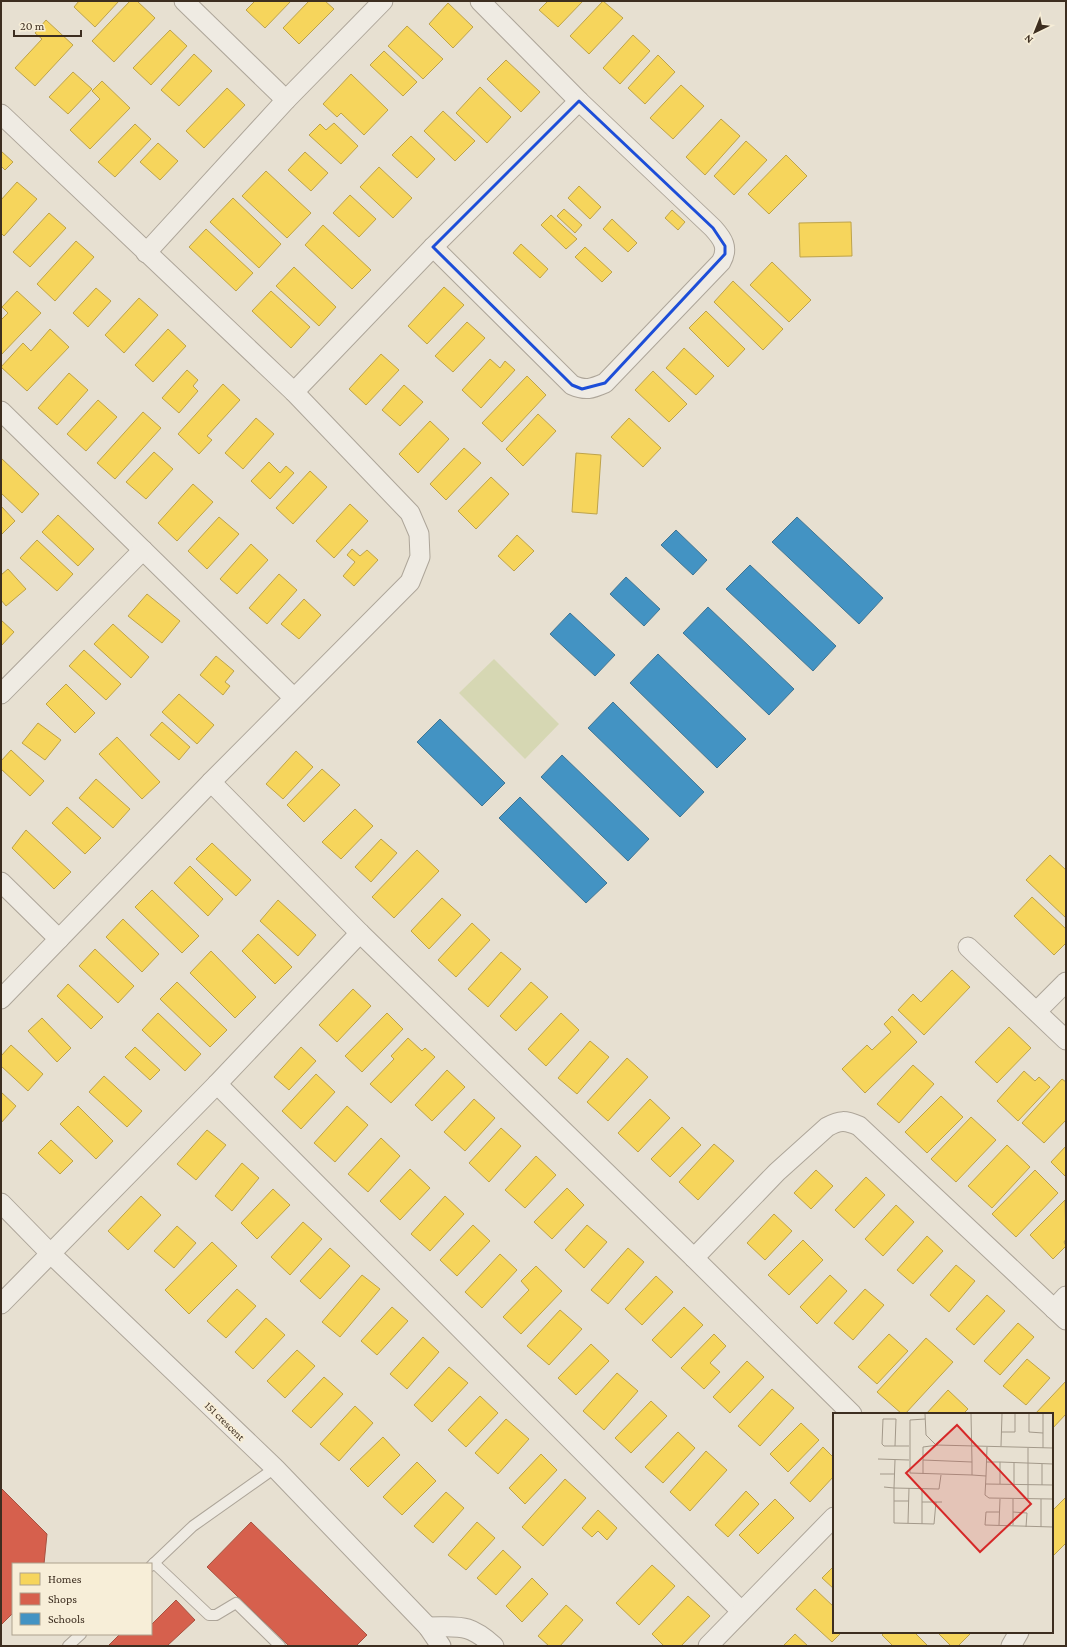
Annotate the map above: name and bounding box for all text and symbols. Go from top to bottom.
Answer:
scale bar [14,12,81,38]
north arrow [1015,12,1055,52]
text: 20 m [20,19,45,33]
text: N [1021,32,1035,46]
street label: 151 crescent [203,1399,248,1443]
inset map [833,1413,1053,1633]
legend [12,1563,152,1635]
text: Homes [48,1572,82,1586]
text: Shops [48,1592,77,1606]
text: Schools [48,1612,85,1626]

